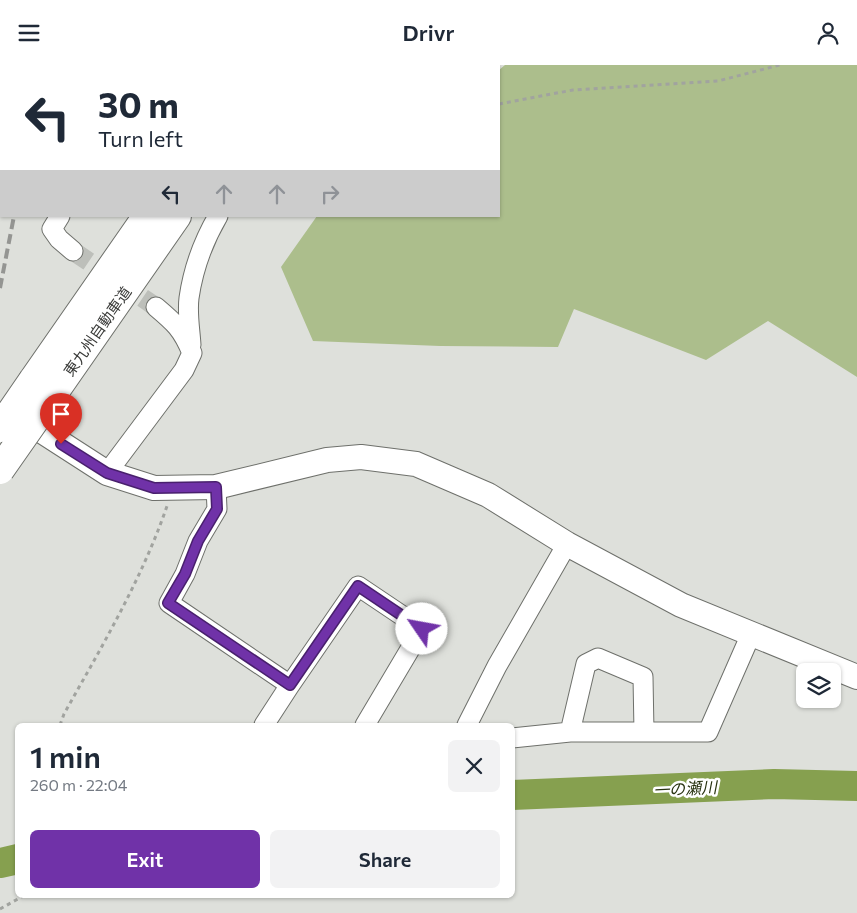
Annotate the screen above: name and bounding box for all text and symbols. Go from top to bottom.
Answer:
icon: menu [15,19,43,47]
text: Drivr [403,19,454,46]
icon: person [814,19,842,47]
text: 30 m [98,82,179,125]
icon: left [15,85,80,150]
text: Turn left [98,125,183,152]
icon: left [157,180,185,208]
icon: ahead [210,180,238,208]
icon: ahead [263,180,291,208]
icon: right [316,180,344,208]
street label: 東九州自動車道 [60,283,134,379]
pin [40,393,82,444]
icon: arrive [47,400,75,428]
position arrow [395,602,447,654]
map controls [796,663,841,708]
button: layers [796,663,841,708]
text: 1 min [30,737,101,774]
button: close [448,740,500,792]
text: 260 m · 22:04 [30,775,127,794]
water label: 一の瀬川 [653,777,719,799]
button: Exit [30,830,260,888]
button: Share [270,830,500,888]

